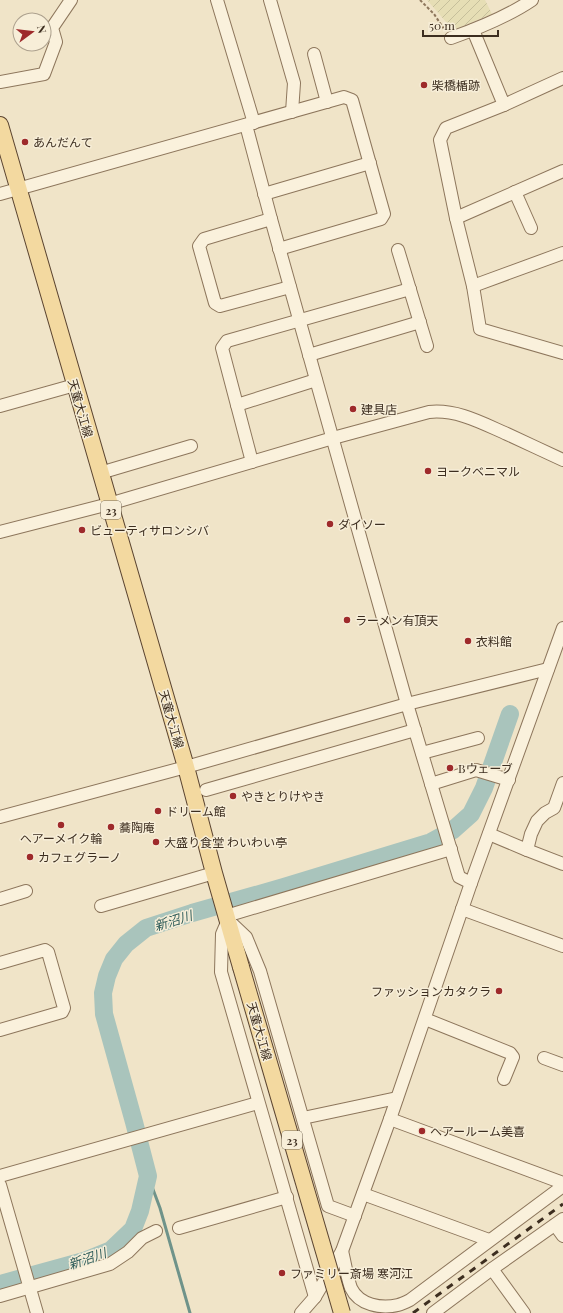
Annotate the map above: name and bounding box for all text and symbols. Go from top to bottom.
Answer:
north arrow [12,12,52,52]
scale bar [423,12,498,38]
text: 50 m [429,17,455,33]
text: N [34,24,50,35]
place label: 柴橋楯跡 [432,77,480,93]
marker: 柴橋楯跡 [419,80,429,90]
place label: あんだんて [33,134,92,150]
marker: あんだんて [20,137,30,147]
street label: 天童大江線 [65,377,97,439]
place label: 建具店 [361,401,397,417]
marker: 建具店 [348,404,358,414]
place label: ヨークベニマル [436,463,520,479]
marker: ヨークベニマル [423,466,433,476]
road number: 23 [101,501,121,519]
place label: ダイソー [338,516,386,532]
marker: ダイソー [325,519,335,529]
place label: ビューティサロンシバ [90,522,209,538]
marker: ビューティサロンシバ [77,525,87,535]
place label: ラーメン有頂天 [355,612,439,628]
marker: ラーメン有頂天 [342,615,352,625]
place label: 衣料館 [476,633,512,649]
marker: 衣料館 [463,636,473,646]
street label: 天童大江線 [156,688,188,750]
place label: Bウェーブ [458,760,513,776]
marker: Bウェーブ [445,763,455,773]
place label: やきとりけやき [241,788,325,804]
marker: やきとりけやき [228,791,238,801]
place label: ドリーム館 [166,803,226,819]
marker: ドリーム館 [153,806,163,816]
place label: 蕎陶庵 [119,819,155,835]
marker: ヘアーメイク輪 [56,820,66,830]
marker: 蕎陶庵 [106,822,116,832]
place label: ヘアーメイク輪 [20,830,102,846]
place label: 大盛り食堂 わいわい亭 [164,834,287,850]
marker: 大盛り食堂 わいわい亭 [151,837,161,847]
place label: カフェグラーノ [38,849,121,865]
marker: カフェグラーノ [25,852,35,862]
water label: 新沼川 [152,906,196,934]
place label: ファッションカタクラ [371,983,491,999]
marker: ファッションカタクラ [494,986,504,996]
street label: 天童大江線 [244,1000,276,1062]
place label: ヘアールーム美喜 [430,1123,525,1139]
marker: ヘアールーム美喜 [417,1126,427,1136]
road number: 23 [282,1131,302,1149]
water label: 新沼川 [66,1243,110,1272]
place label: ファミリー斎場 寒河江 [290,1265,413,1281]
marker: ファミリー斎場 寒河江 [277,1268,287,1278]

